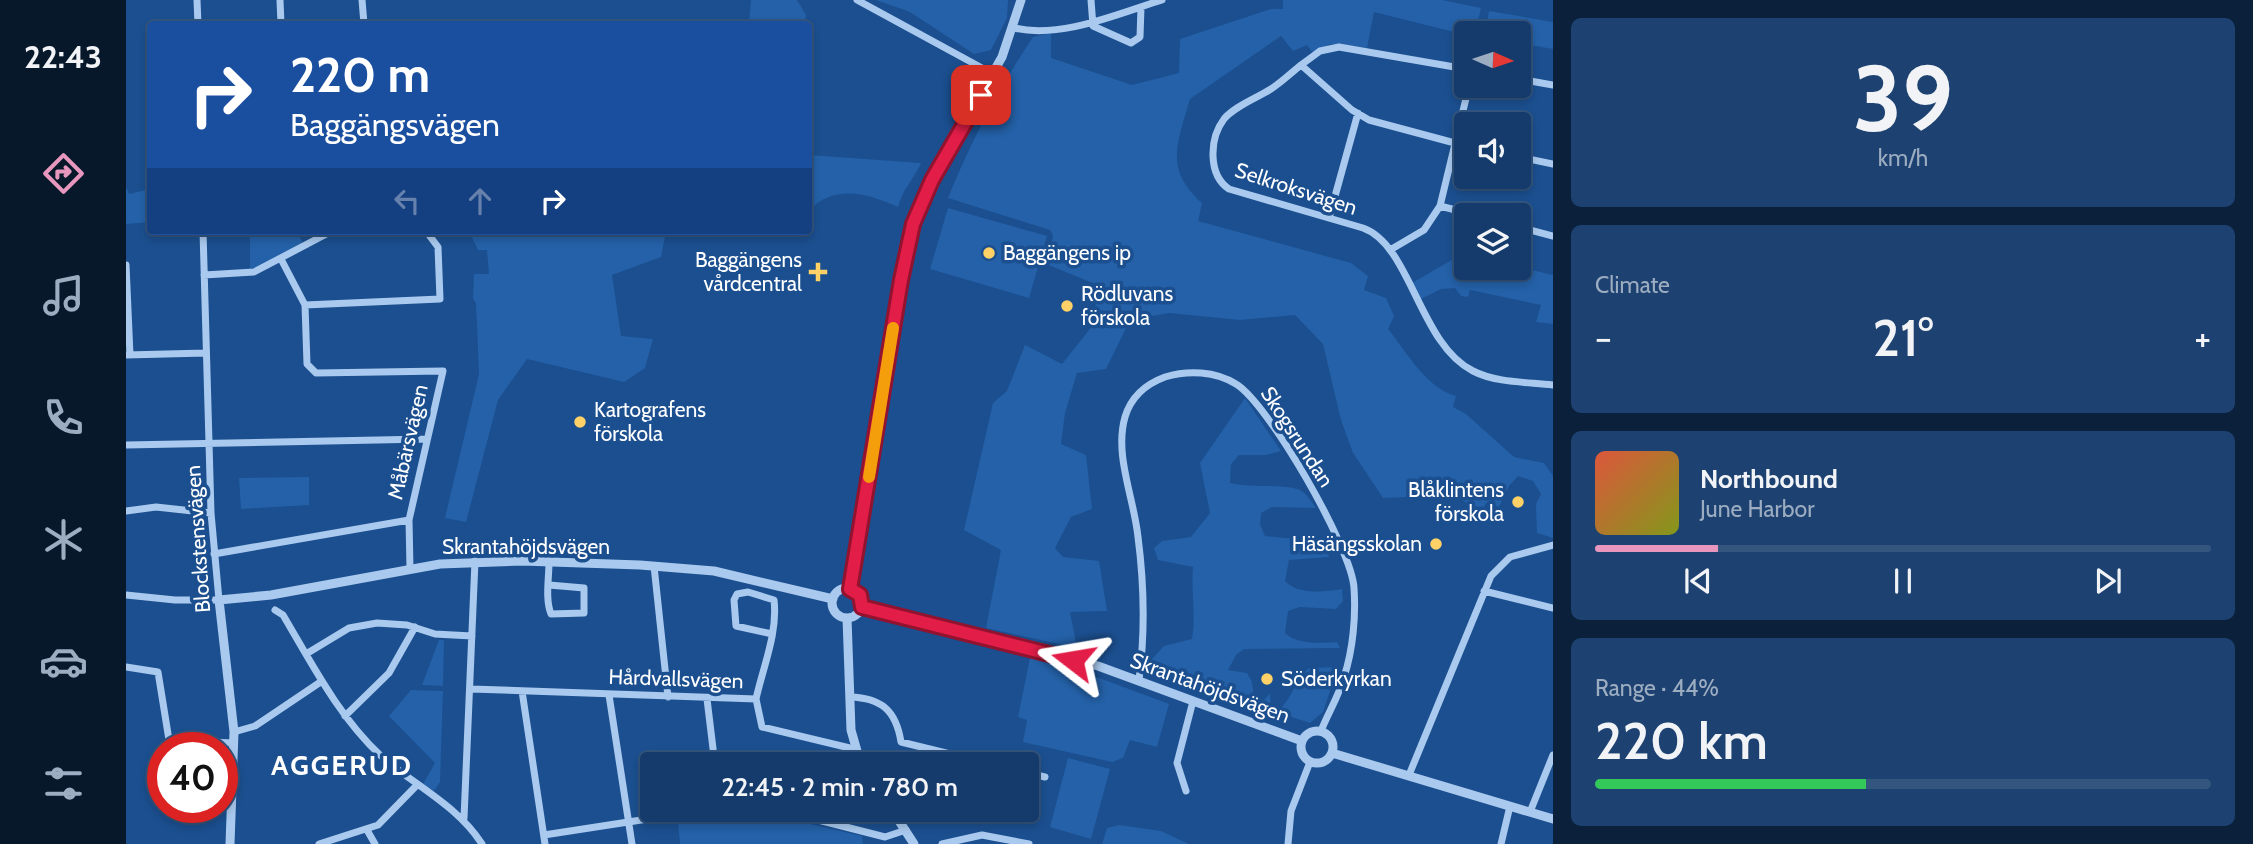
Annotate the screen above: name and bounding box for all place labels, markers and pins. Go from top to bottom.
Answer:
pin [951,65,1011,125]
place label: Baggängens ip [1003,240,1131,265]
marker: Baggängens ip [981,245,997,261]
place label: Baggängens vårdcentral [695,247,802,296]
marker: Baggängens vårdcentral [808,262,828,282]
place label: Rödluvans förskola [1081,281,1173,330]
marker: Rödluvans förskola [1059,298,1075,314]
place label: Kartografens förskola [594,397,706,446]
marker: Kartografens förskola [572,414,588,430]
place label: Blåklintens förskola [1408,477,1504,526]
marker: Blåklintens förskola [1510,494,1526,510]
place label: Häsängsskolan [1292,531,1422,556]
marker: Häsängsskolan [1428,536,1444,552]
place label: Söderkyrkan [1281,666,1392,691]
marker: Söderkyrkan [1259,671,1275,687]

